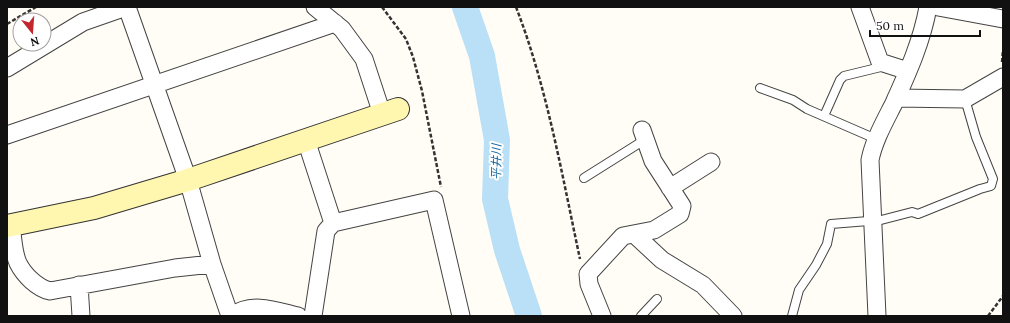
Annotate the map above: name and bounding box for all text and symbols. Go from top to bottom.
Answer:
north arrow [12,12,52,52]
scale bar [870,12,980,38]
text: 50 m [876,18,904,33]
text: N [28,34,41,50]
water label: 平井川 [488,142,504,180]

